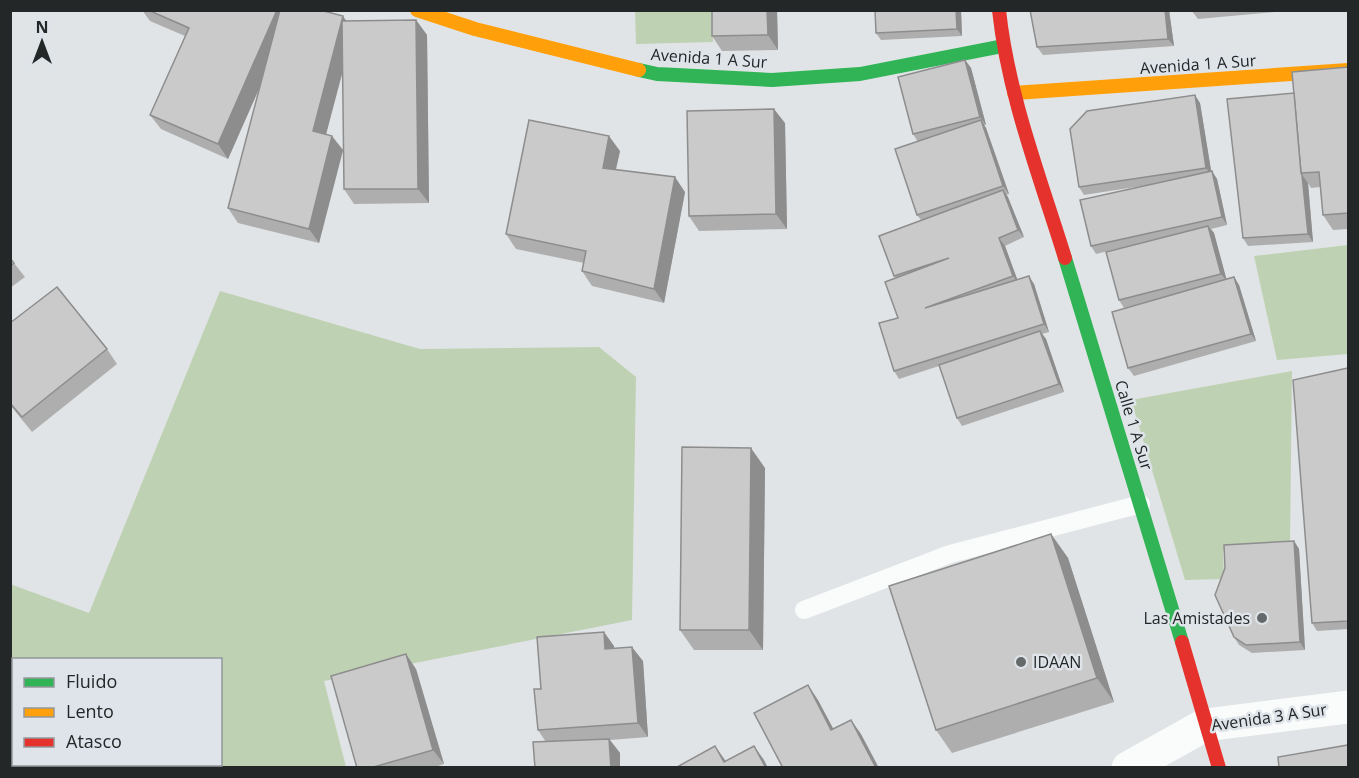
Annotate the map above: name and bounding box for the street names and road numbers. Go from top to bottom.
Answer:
street label: Avenida 1 A Sur [650,43,768,73]
street label: Avenida 1 A Sur [1139,49,1257,79]
street label: Calle 1 A Sur [1110,377,1158,473]
street label: Avenida 3 A Sur [1210,698,1329,736]

